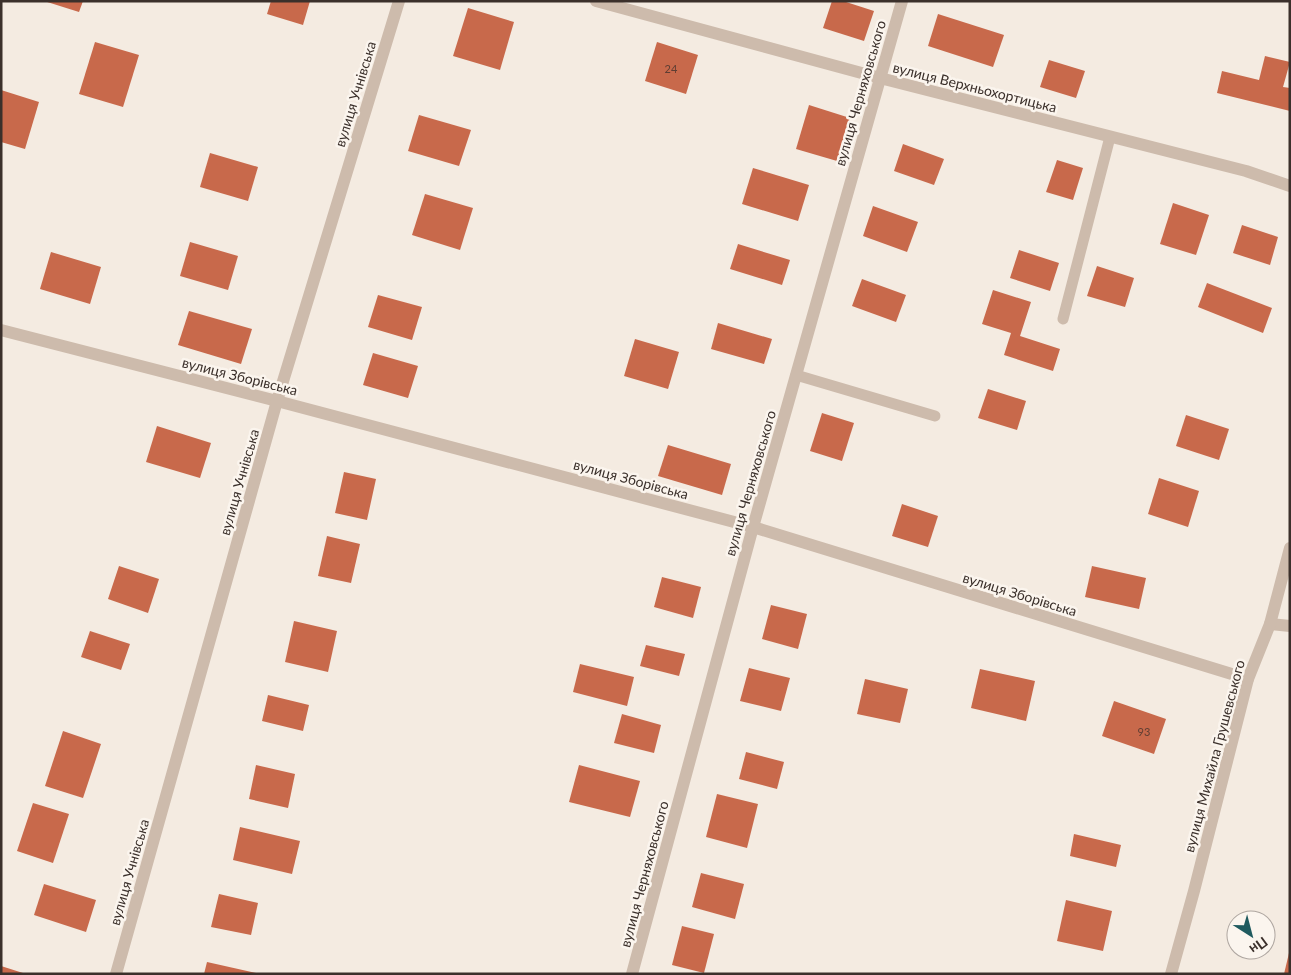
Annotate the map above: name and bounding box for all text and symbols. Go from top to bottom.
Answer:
street label: вулиця Черняховського [831,18,889,168]
street label: вулиця Учнівська [331,39,379,149]
street label: вулиця Верхньохортицька [891,58,1059,116]
house number: 24 [665,62,678,75]
street label: вулиця Зборівська [181,353,299,399]
street label: вулиця Черняховського [721,408,779,558]
street label: вулиця Учнівська [216,427,262,537]
street label: вулиця Зборівська [572,455,690,503]
street label: вулиця Зборівська [961,569,1079,619]
street label: вулиця Михайла Грушевського [1180,658,1248,854]
house number: 93 [1138,725,1150,738]
street label: вулиця Черняховського [616,799,672,949]
street label: вулиця Учнівська [106,817,152,927]
north arrow [1226,910,1276,960]
text: Пн [1247,934,1271,958]

